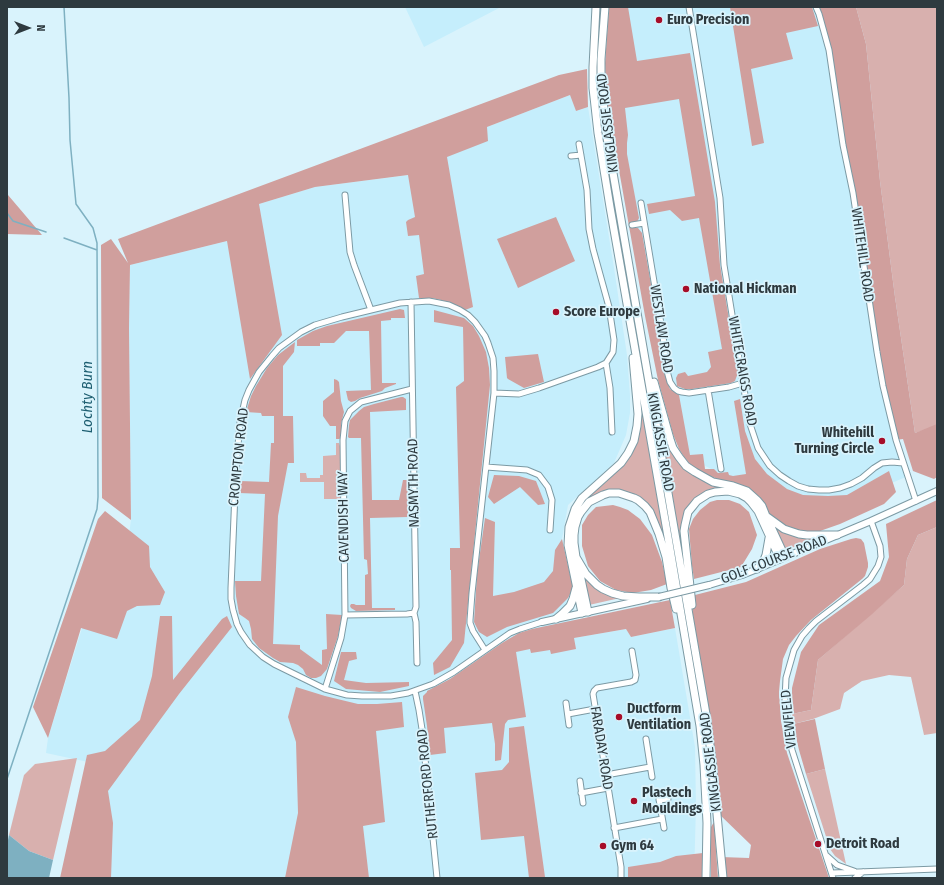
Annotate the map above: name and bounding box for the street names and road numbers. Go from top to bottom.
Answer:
street label: KINGLASSIE ROAD [594,72,622,174]
street label: WHITEHILL ROAD [847,207,877,303]
street label: WESTLAW ROAD [646,284,676,374]
street label: WHITECRAIGS ROAD [724,315,760,427]
street label: KINGLASSIE ROAD [643,391,677,493]
street label: CROMPTON ROAD [225,407,253,507]
street label: NASMYTH ROAD [405,438,423,528]
street label: CAVENDISH WAY [335,471,353,563]
street label: GOLF COURSE ROAD [719,532,829,588]
street label: VIEWFIELD [778,689,800,749]
street label: FARADAY ROAD [586,705,616,791]
street label: KINGLASSIE ROAD [697,711,725,813]
street label: RUTHERFORD ROAD [414,728,442,840]

